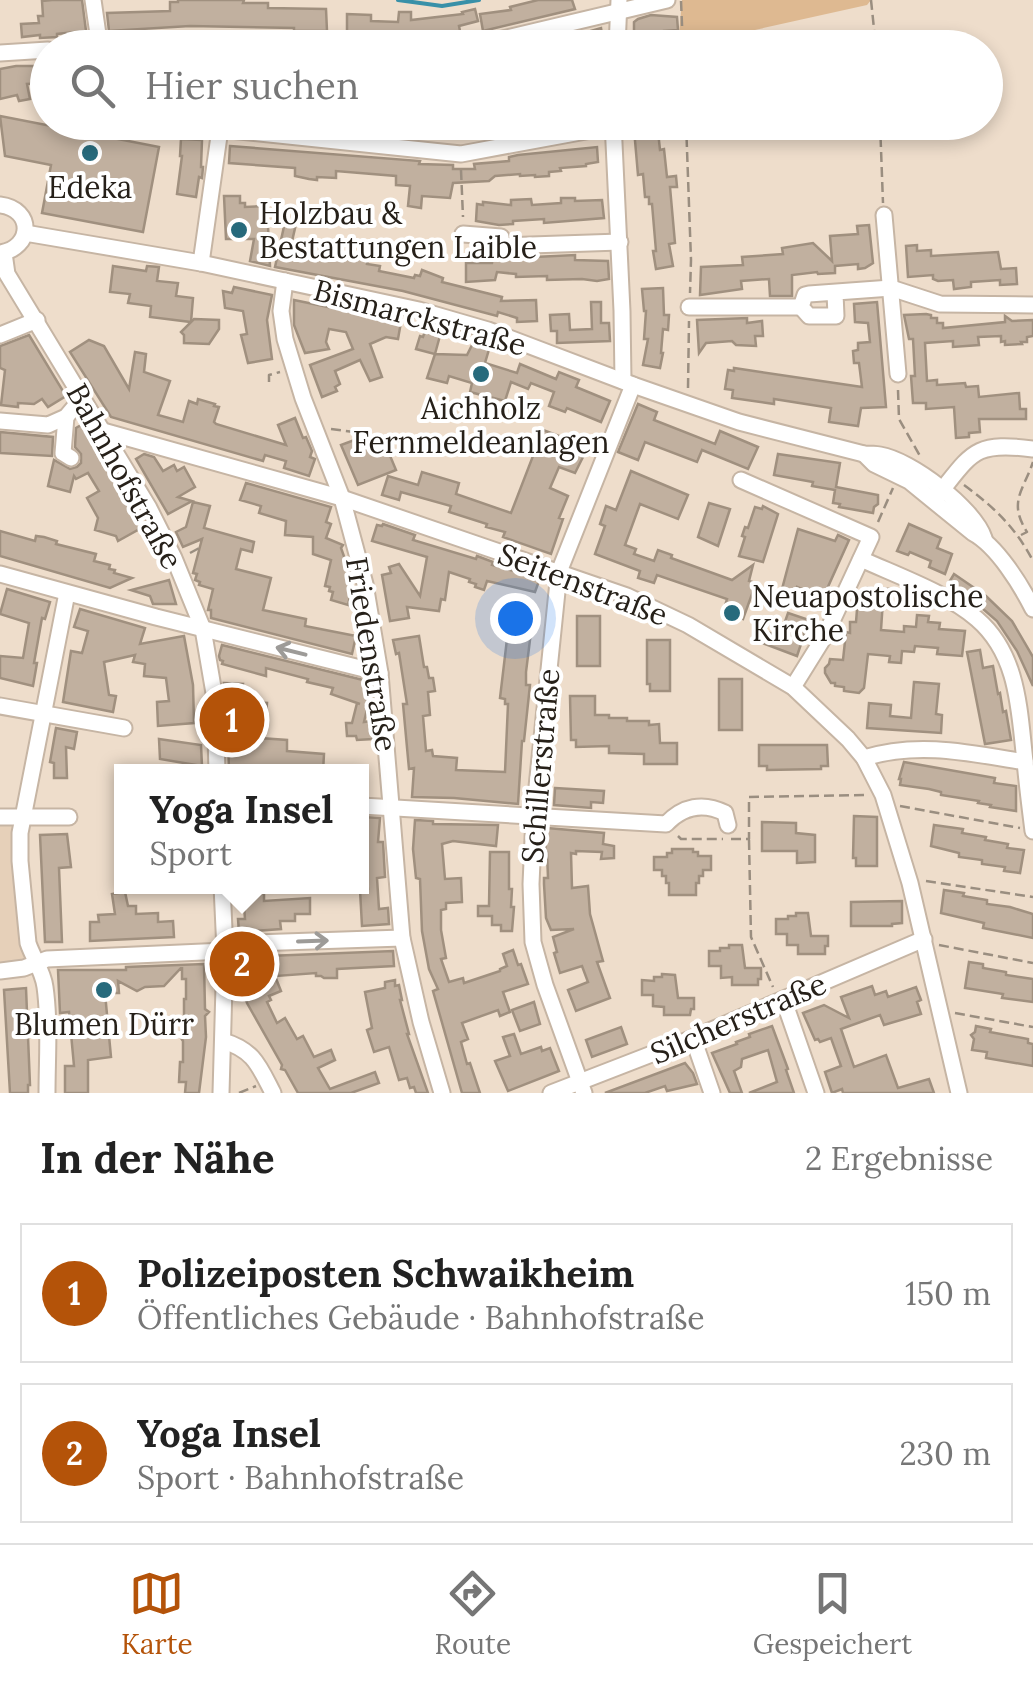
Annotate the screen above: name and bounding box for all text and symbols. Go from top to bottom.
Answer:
search box [30,30,1003,140]
icon: search [65,58,120,113]
text: Hier suchen [145,61,359,109]
marker: Edeka [79,142,101,164]
place label: Edeka [48,168,132,206]
place label: Holzbau & Bestattungen Laible [259,194,537,267]
marker: Holzbau & Bestattungen Laible [228,219,250,241]
street label: Bismarckstraße [310,270,530,364]
marker: Aichholz Fernmeldeanlagen [470,363,492,385]
street label: Bahnhofstraße [58,377,192,575]
place label: Aichholz Fernmeldeanlagen [352,389,610,462]
street label: Seitenstraße [493,534,673,634]
street label: Friedenstraße [338,554,406,754]
place label: Neuapostolische Kirche [752,577,983,649]
your location [490,593,541,644]
marker: Neuapostolische Kirche [721,602,743,624]
one-way arrow [276,641,308,659]
street label: Schillerstraße [513,667,567,865]
pin: 1 [200,682,264,758]
popup [114,764,369,894]
text: Yoga Insel [150,785,333,833]
text: Sport [150,833,232,874]
pin: 2 [210,926,274,1002]
one-way arrow [297,931,329,950]
street label: Silcherstraße [644,964,832,1072]
marker: Blumen Dürr [93,979,115,1001]
place label: Blumen Dürr [14,1005,194,1043]
text: In der Nähe [40,1131,275,1185]
text: 2 Ergebnisse [805,1138,993,1179]
text: Polizeiposten Schwaikheim [137,1249,634,1297]
text: 1 [68,1273,81,1314]
text: 150 m [905,1273,991,1314]
text: Öffentliches Gebäude · Bahnhofstraße [137,1297,705,1338]
text: Yoga Insel [137,1409,321,1457]
text: 2 [66,1433,83,1474]
text: 230 m [900,1433,991,1474]
text: Sport · Bahnhofstraße [137,1457,464,1498]
tab: Karte [121,1566,193,1662]
tab: Route [435,1566,511,1662]
tab: Gespeichert [753,1566,912,1662]

